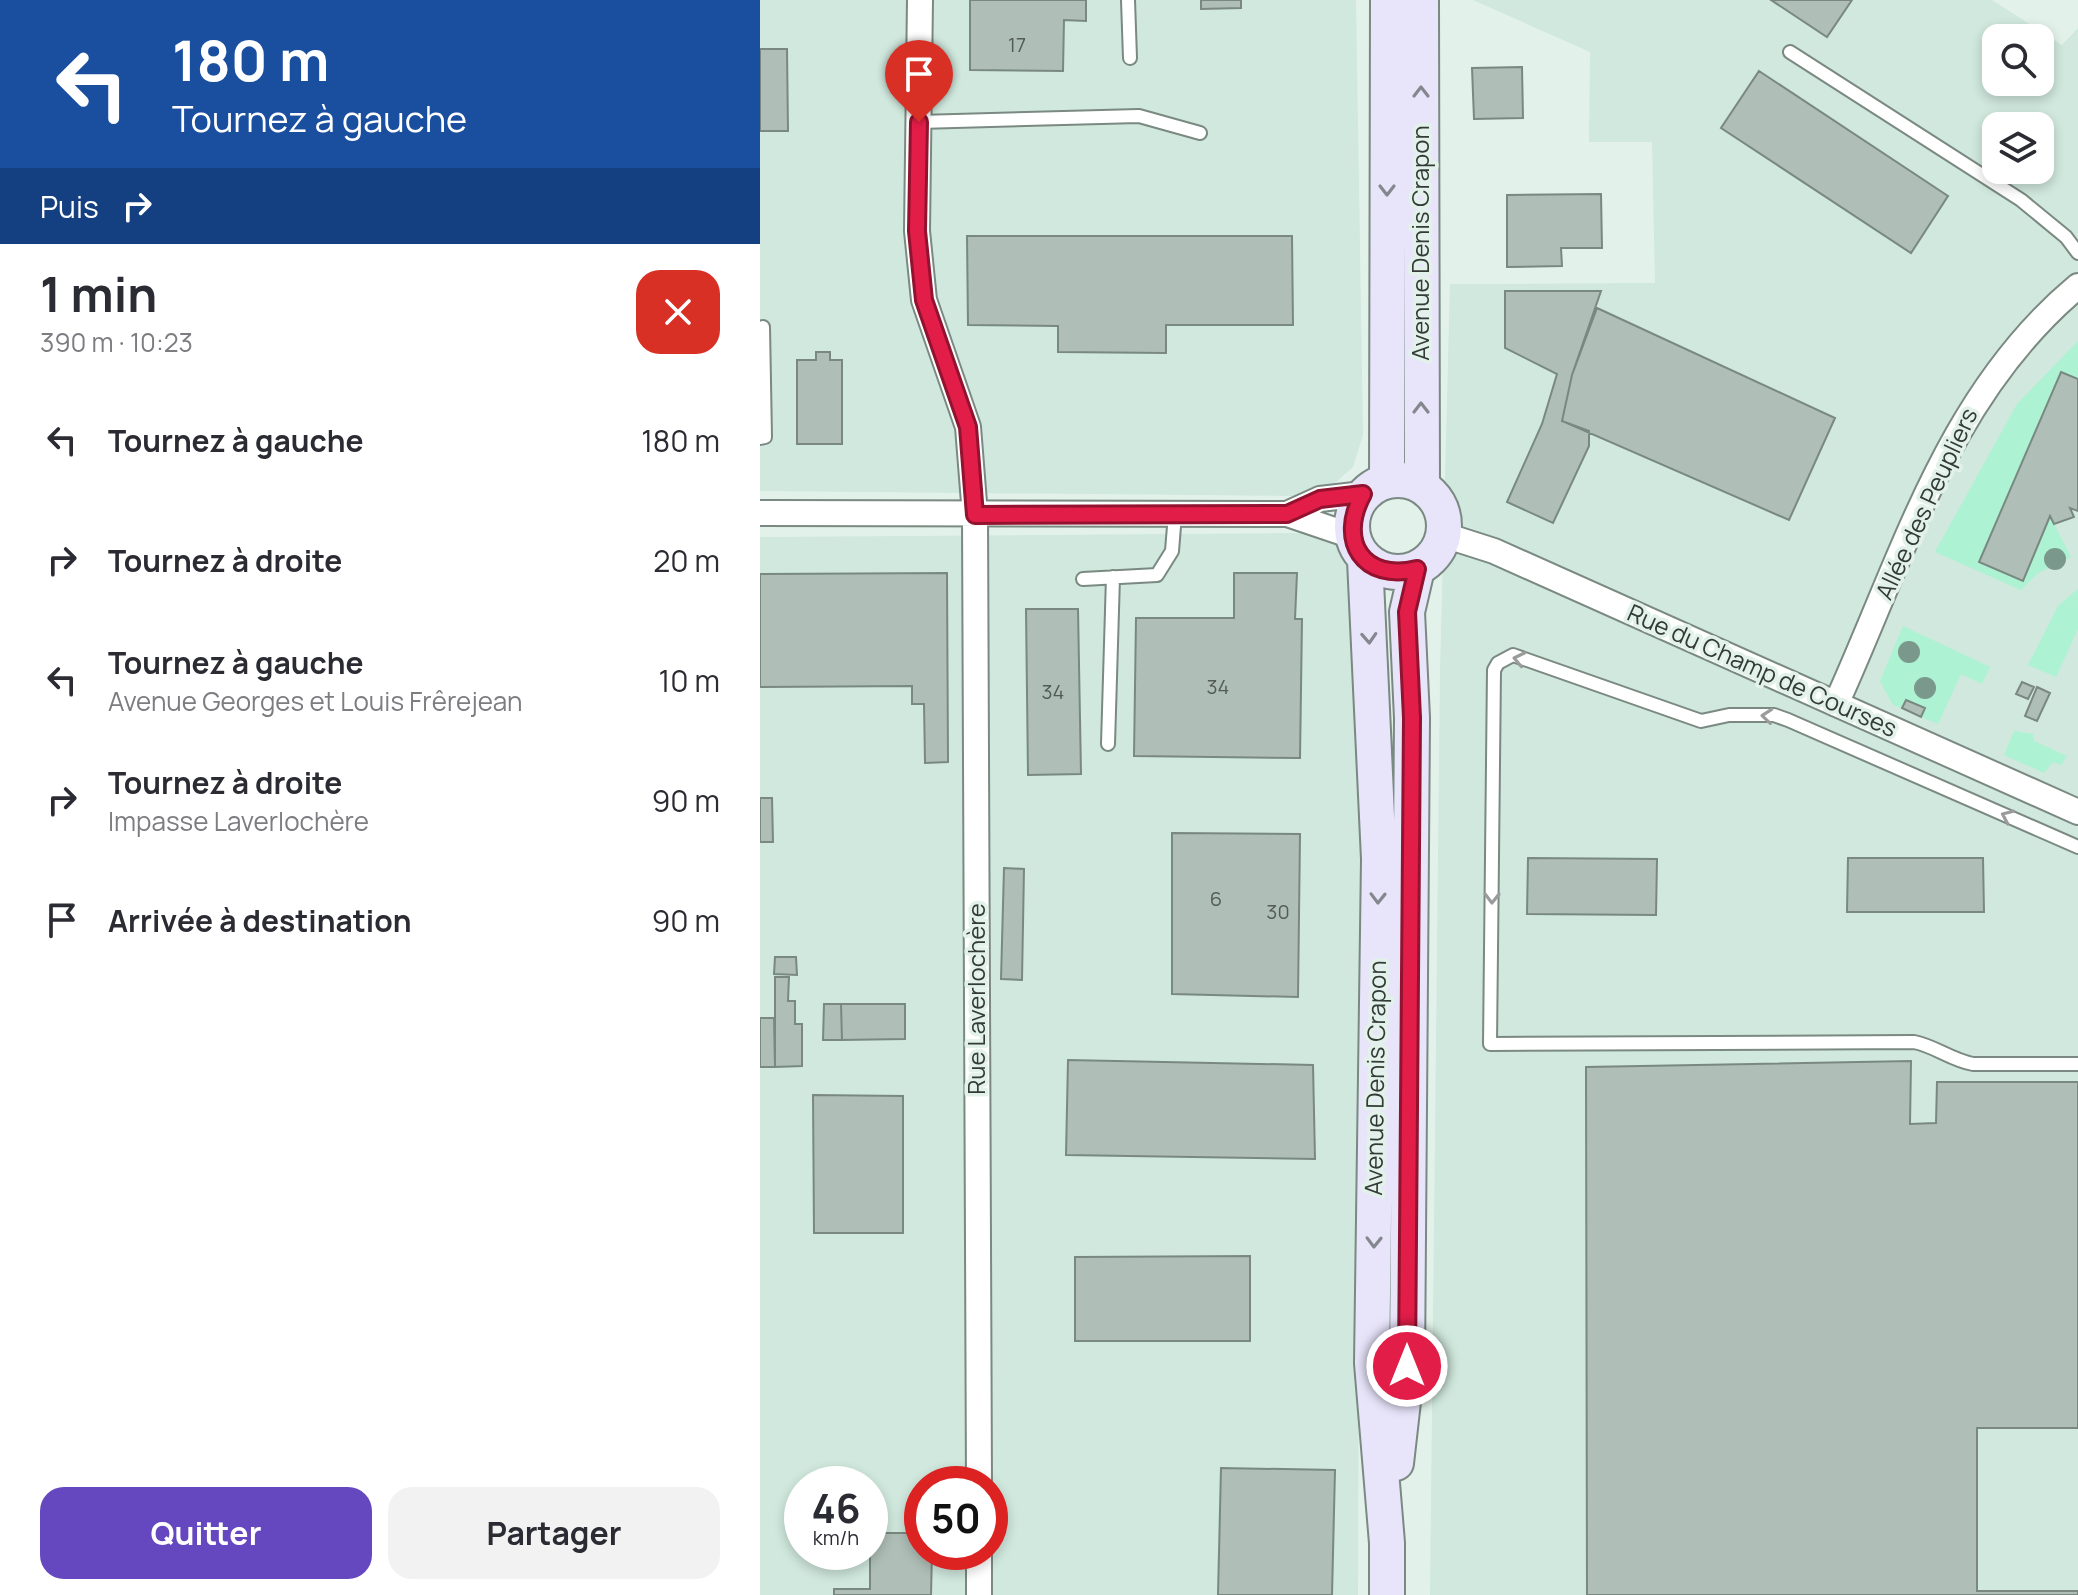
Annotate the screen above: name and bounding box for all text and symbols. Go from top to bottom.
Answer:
text: 180 m [172,21,329,98]
map controls [1982,24,2054,184]
button: search [1982,24,2054,96]
house number: 17 [1008,31,1026,58]
icon: left [40,32,144,136]
pin [885,40,953,122]
icon: arrive [897,52,941,96]
one-way arrow [1412,85,1430,98]
text: Tournez à gauche [172,94,467,143]
button: layers [1982,112,2054,184]
street label: Avenue Denis Crapon [1403,125,1436,361]
icon: right [115,184,159,228]
one-way arrow [1378,184,1396,197]
text: Puis [40,186,99,227]
text: 1 min [40,261,157,326]
button: close [636,270,720,354]
text: 390 m · 10:23 [40,324,193,360]
one-way arrow [1412,401,1430,414]
street label: Allée des Peupliers [1867,402,1985,605]
icon: left [40,418,84,462]
text: Tournez à gauche [108,420,364,461]
text: 180 m [641,420,720,461]
icon: right [40,538,84,582]
text: Tournez à droite [108,540,342,581]
text: 20 m [653,540,720,581]
street label: Rue du Champ de Courses [1623,595,1903,744]
one-way arrow [1360,632,1377,645]
text: Tournez à gauche [108,642,364,683]
one-way arrow [1512,652,1526,669]
icon: left [40,658,84,702]
text: 10 m [659,660,720,701]
house number: 34 [1207,673,1229,700]
house number: 34 [1042,678,1064,705]
text: Avenue Georges et Louis Frêrejean [108,683,523,719]
one-way arrow [1760,708,1773,725]
text: Tournez à droite [108,762,342,803]
icon: right [40,778,84,822]
text: 90 m [652,780,720,821]
text: Impasse Laverlochère [108,803,369,839]
one-way arrow [2000,810,2015,826]
house number: 6 [1210,885,1222,912]
one-way arrow [1369,892,1387,905]
one-way arrow [1483,892,1501,905]
icon: arrive [40,898,84,942]
house number: 30 [1266,898,1290,925]
text: Arrivée à destination [108,900,411,941]
text: 90 m [652,900,720,941]
street label: Rue Laverlochère [959,903,992,1095]
street label: Avenue Denis Crapon [1356,960,1393,1196]
one-way arrow [1365,1236,1383,1249]
position arrow [1365,1324,1449,1408]
speed limit sign: 50 [904,1466,1008,1570]
text: 46 [811,1480,861,1535]
button: Quitter [40,1487,372,1579]
button: Partager [388,1487,720,1579]
text: km/h [813,1524,859,1551]

